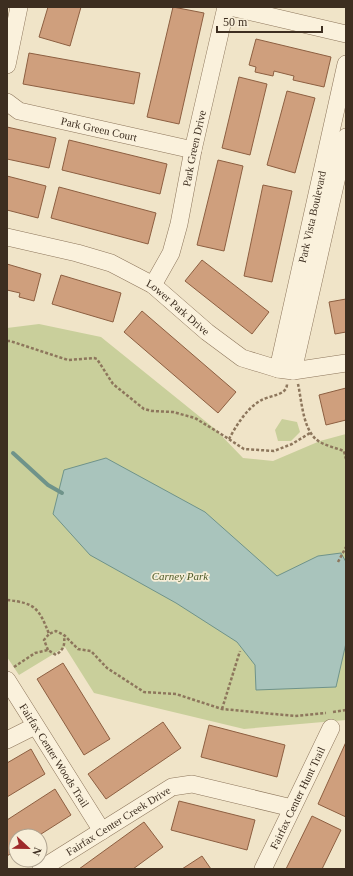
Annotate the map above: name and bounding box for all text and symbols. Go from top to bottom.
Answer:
scale bar [217,8,322,34]
text: 50 m [223,15,248,29]
street label: Park Green Drive [180,109,208,187]
street label: Park Green Court [60,115,138,143]
street label: Park Vista Boulevard [296,169,328,264]
street label: Lower Park Drive [145,277,212,338]
park label: Carney Park [152,570,209,582]
street label: Fairfax Center Woods Trail [17,701,92,809]
street label: Fairfax Center Hunt Trail [268,745,327,851]
street label: Fairfax Center Creek Drive [64,784,173,858]
north arrow [8,828,48,868]
text: N [30,846,44,858]

